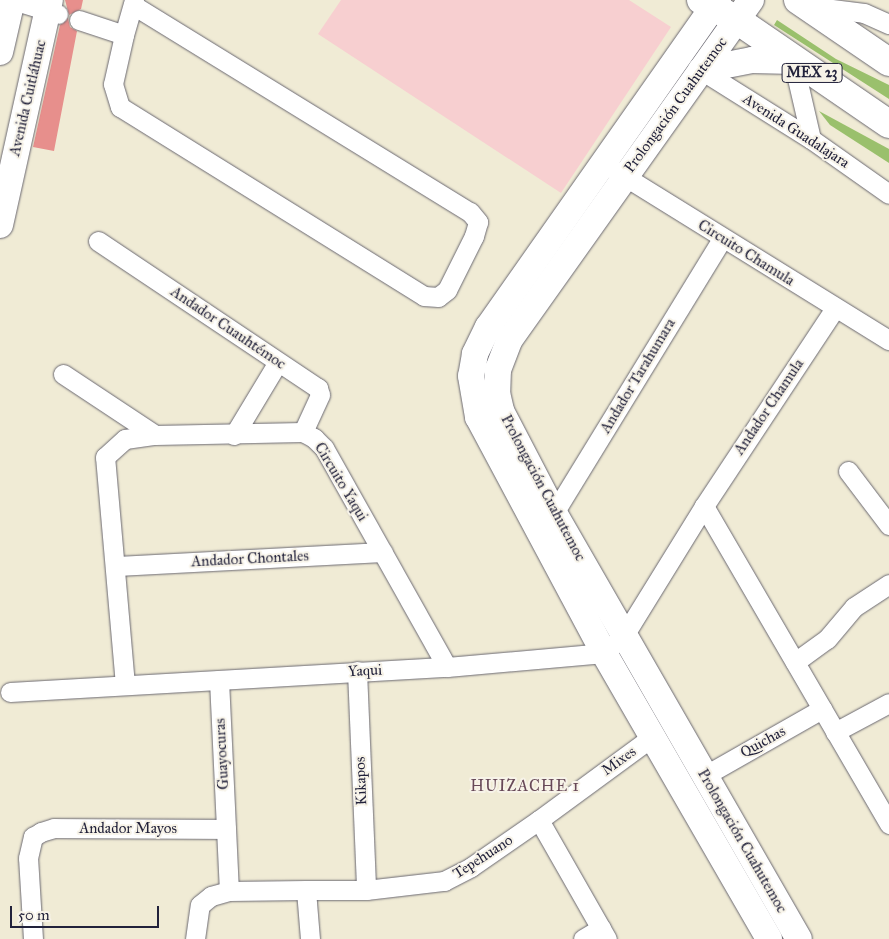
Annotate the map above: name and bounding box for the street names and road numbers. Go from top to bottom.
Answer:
street label: Prolongación Cuahutemoc [621,34,731,176]
street label: Avenida Cuitláhuac [6,38,50,158]
road number: MEX 23 [781,62,843,84]
street label: Avenida Guadalajara [739,90,853,172]
street label: Circuito Chamula [694,216,798,290]
street label: Andador Cuauhtémoc [167,283,289,373]
street label: Andador Tarahumara [597,315,679,437]
street label: Andador Chamula [730,356,808,458]
street label: Prolongación Cuahutemoc [497,412,589,564]
street label: Circuito Yaqui [310,439,372,525]
street label: Andador Chontales [191,547,309,571]
street label: Yaqui [347,661,383,681]
street label: Guayocuras [211,718,233,790]
street label: Quichas [737,722,789,762]
street label: Mixes [598,743,640,779]
street label: Kikapos [351,756,371,806]
street label: Prolongación Cuahutemoc [693,766,791,916]
street label: Andador Mayos [79,820,177,838]
street label: Tepehuano [450,831,516,883]

